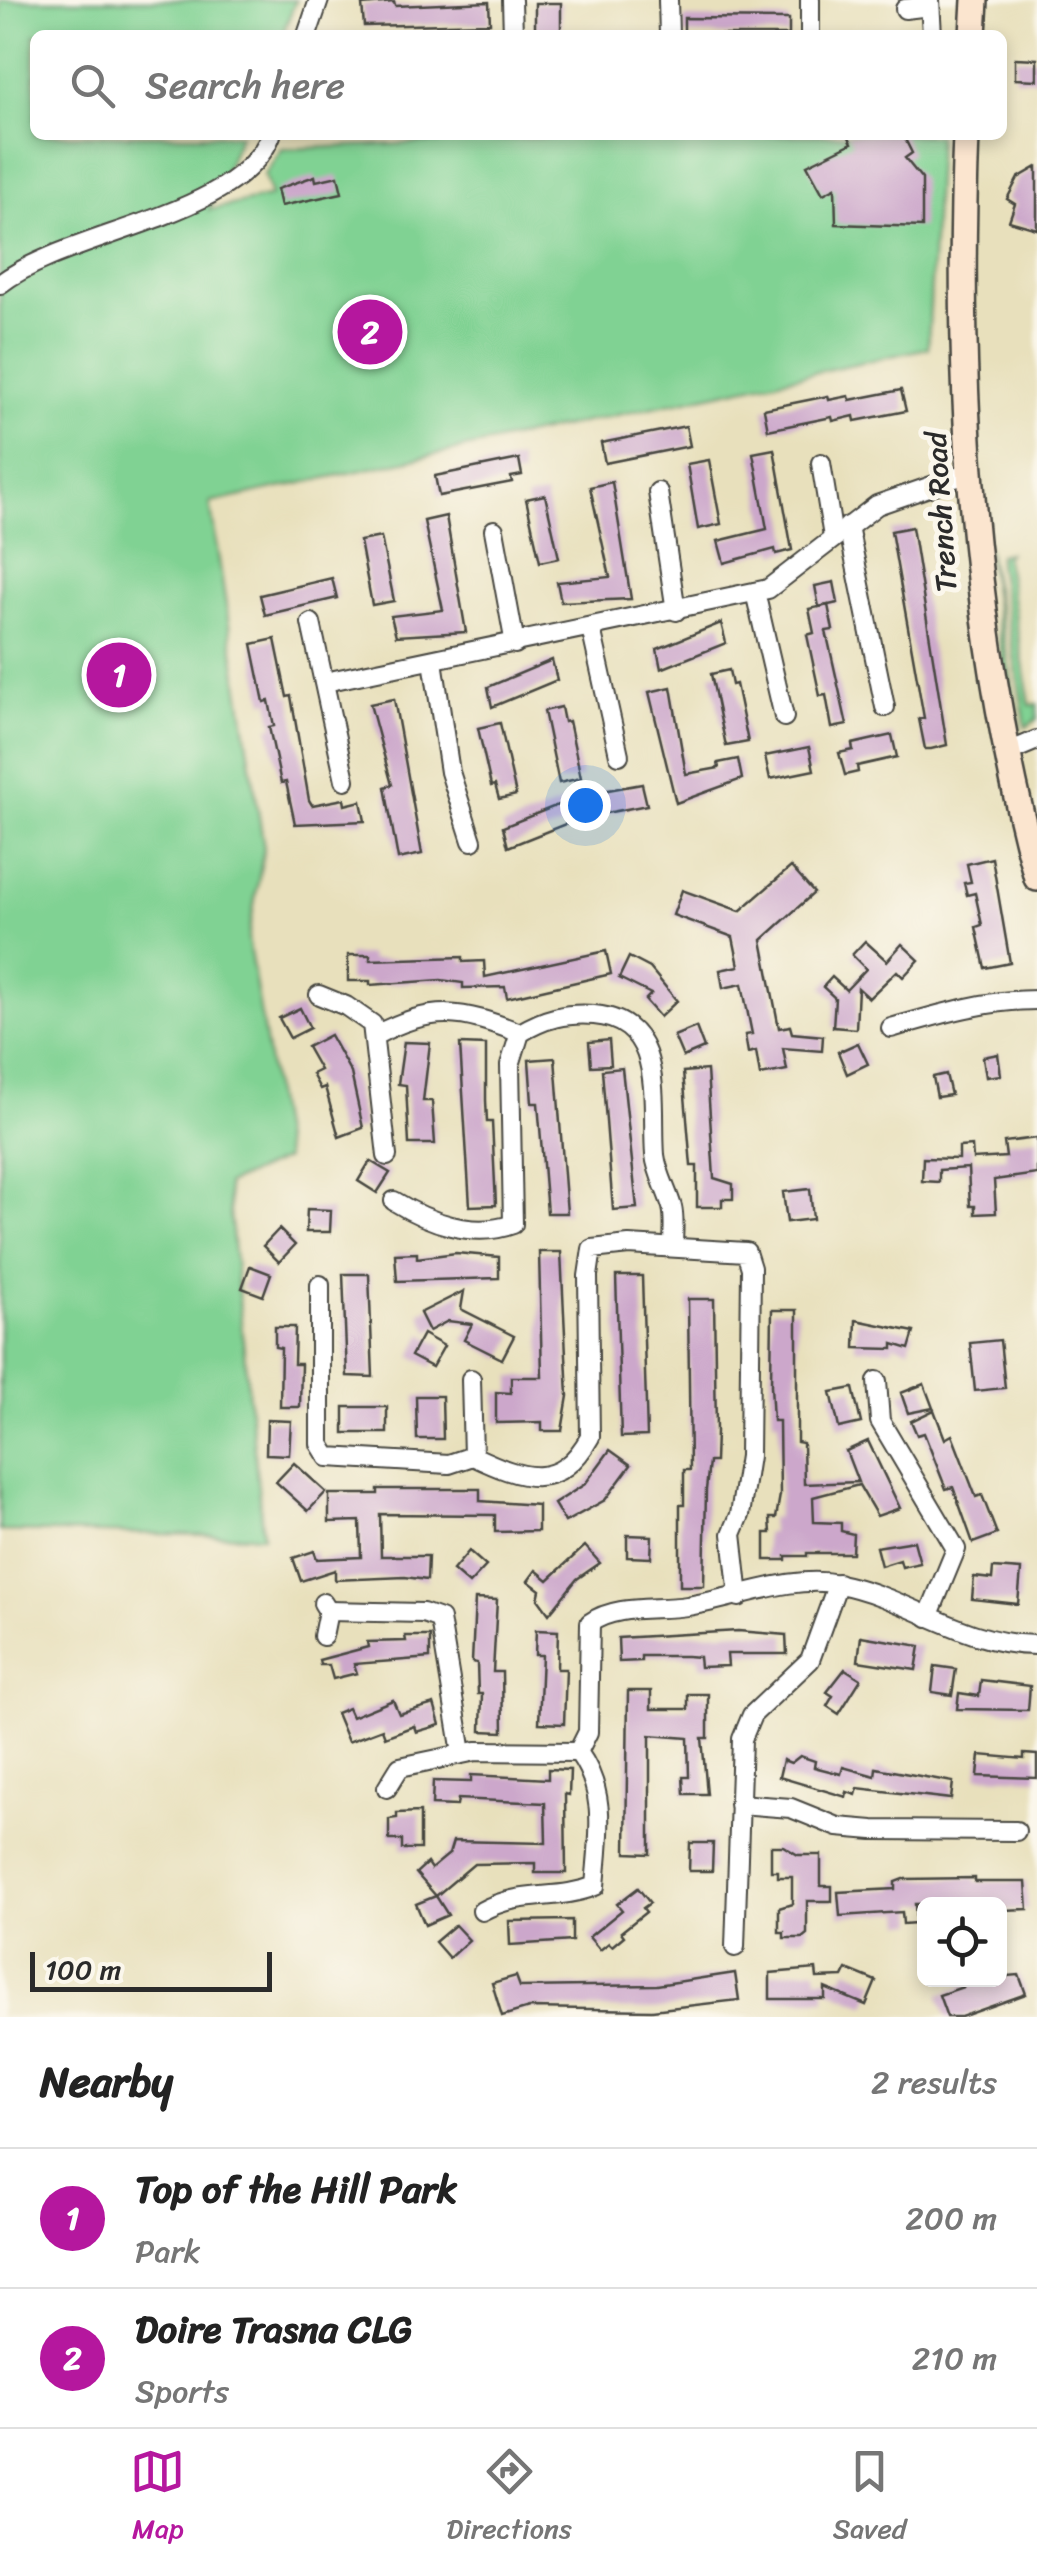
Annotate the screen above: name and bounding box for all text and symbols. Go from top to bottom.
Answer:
search box [30,30,1007,140]
text: Search here [145,52,345,119]
icon: search [65,58,120,113]
pin: 2 [338,294,402,370]
street label: Trench Road [908,428,974,594]
pin: 1 [86,638,152,712]
your location [560,780,611,831]
map controls [917,1897,1007,1987]
button: locate [917,1897,1007,1987]
text: 100 m [45,1945,121,1994]
scale bar [30,1947,272,1992]
text: Nearby [40,2045,173,2119]
text: 2 results [871,2054,997,2111]
text: Top of the Hill Park [135,2156,457,2223]
text: 1 [66,2190,79,2247]
text: 200 m [905,2190,997,2247]
text: Park [135,2223,201,2280]
text: Doire Trasna CLG [135,2296,413,2363]
text: 2 [63,2330,82,2387]
text: 210 m [912,2330,997,2387]
text: Sports [135,2363,229,2420]
tab: Map [130,2444,185,2553]
tab: Directions [446,2444,572,2553]
tab: Saved [833,2444,907,2553]

